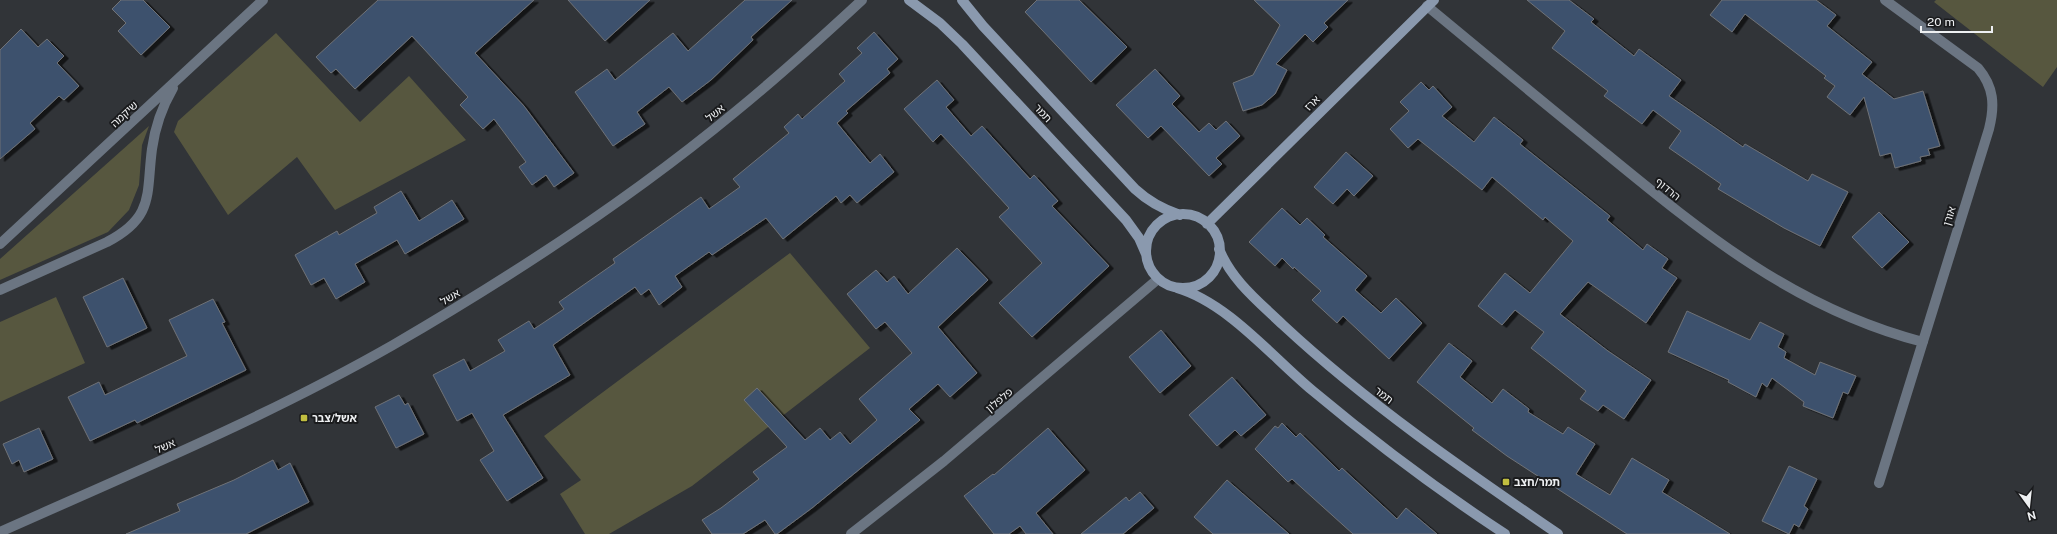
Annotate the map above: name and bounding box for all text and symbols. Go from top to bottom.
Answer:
scale bar [1921,8,1992,34]
text: 20 m [1927,15,1955,29]
street label: ארז [1302,93,1322,113]
street label: שיקמה [108,99,140,129]
street label: אשל [703,102,727,124]
street label: תמר [1032,102,1054,124]
street label: הרדוף [1653,175,1683,203]
street label: אורן [1940,205,1958,227]
street label: אשל [438,287,462,307]
street label: תמר [1372,384,1396,406]
street label: פלפלון [983,385,1015,415]
place label: אשל/צבר [312,412,358,424]
marker: אשל/צבר [299,413,309,423]
street label: אשל [153,436,177,456]
place label: תמר/חצב [1514,476,1560,488]
marker: תמר/חצב [1501,477,1511,487]
north arrow [2009,486,2049,526]
text: N [2026,509,2037,523]

